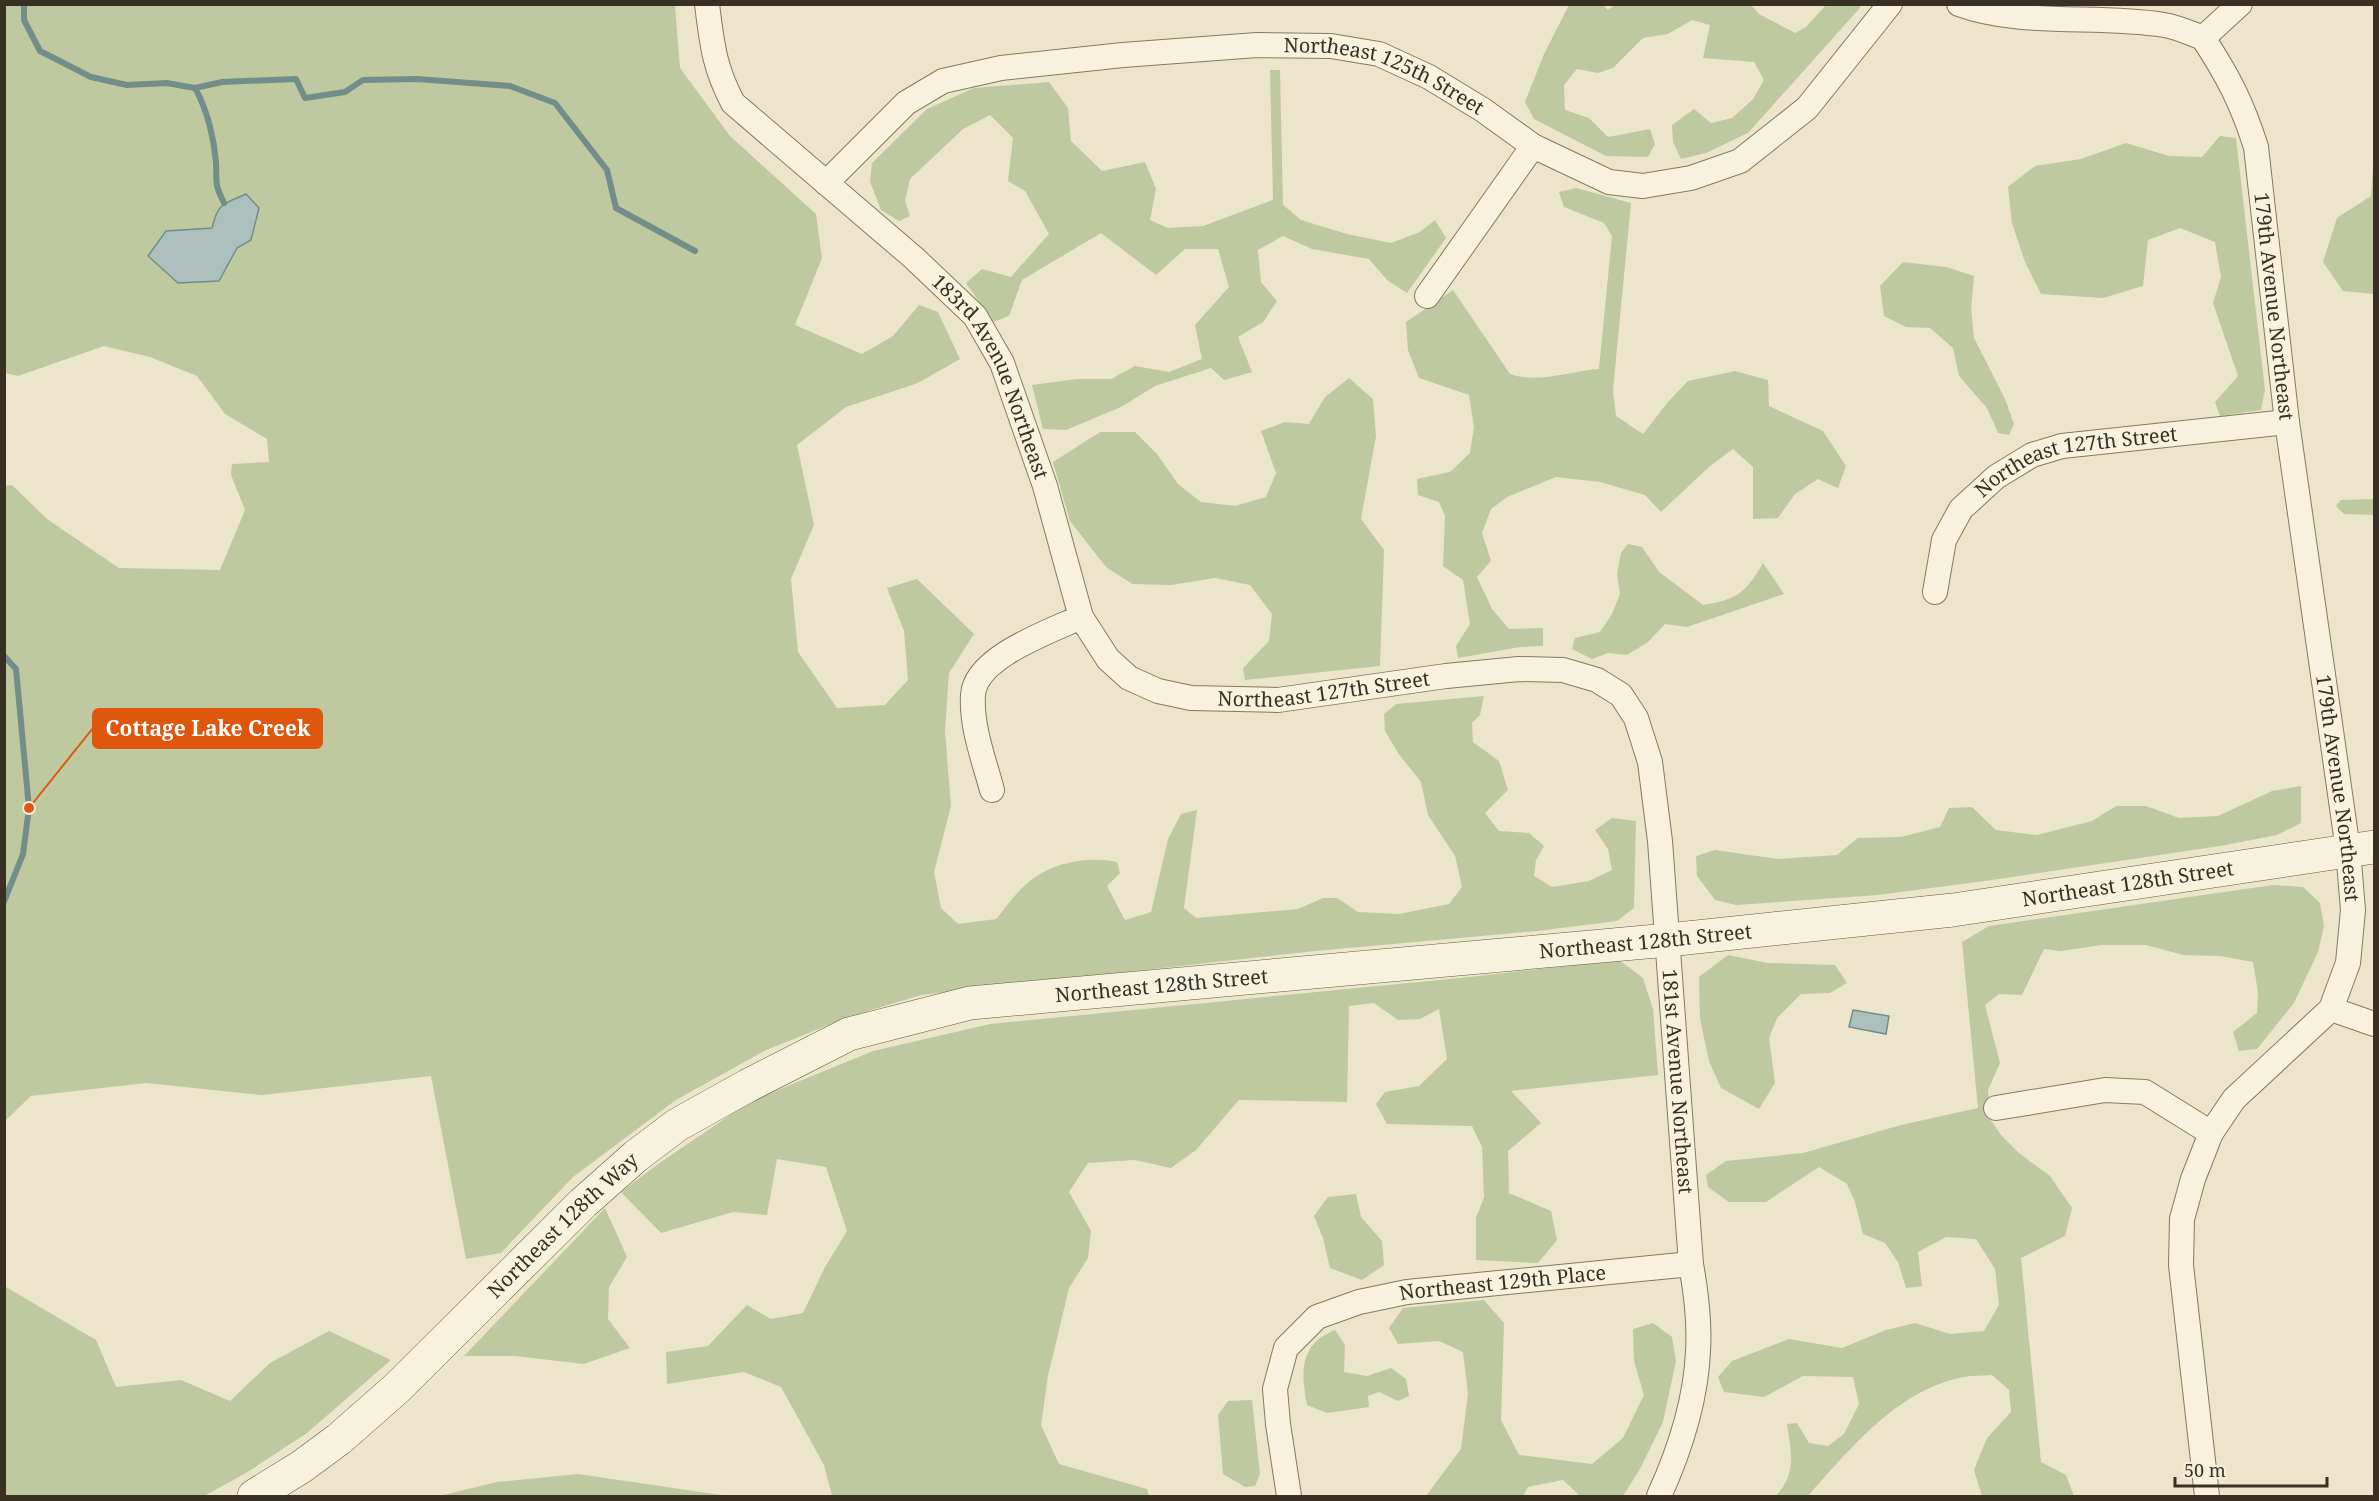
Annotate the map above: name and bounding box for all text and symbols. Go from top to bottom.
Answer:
street label: Northeast 125th Street [1283,31,1490,121]
street label: 179th Avenue Northeast [2248,191,2301,422]
street label: 183rd Avenue Northeast [926,268,1055,482]
street label: Northeast 127th Street [1969,420,2178,503]
street label: Northeast 127th Street [1217,664,1431,714]
street label: 179th Avenue Northeast [2310,672,2366,903]
callout: Cottage Lake Creek [93,709,322,748]
text: Cottage Lake Creek [106,714,311,742]
street label: Northeast 128th Street [2020,854,2235,912]
street label: Northeast 128th Street [1538,917,1753,965]
street label: Northeast 128th Street [1054,962,1269,1008]
street label: 181st Avenue Northeast [1656,968,1700,1195]
street label: Northeast 128th Way [481,1146,644,1304]
street label: Northeast 129th Place [1396,1258,1607,1306]
scale bar [2175,1450,2326,1488]
text: 50 m [2184,1458,2226,1482]

